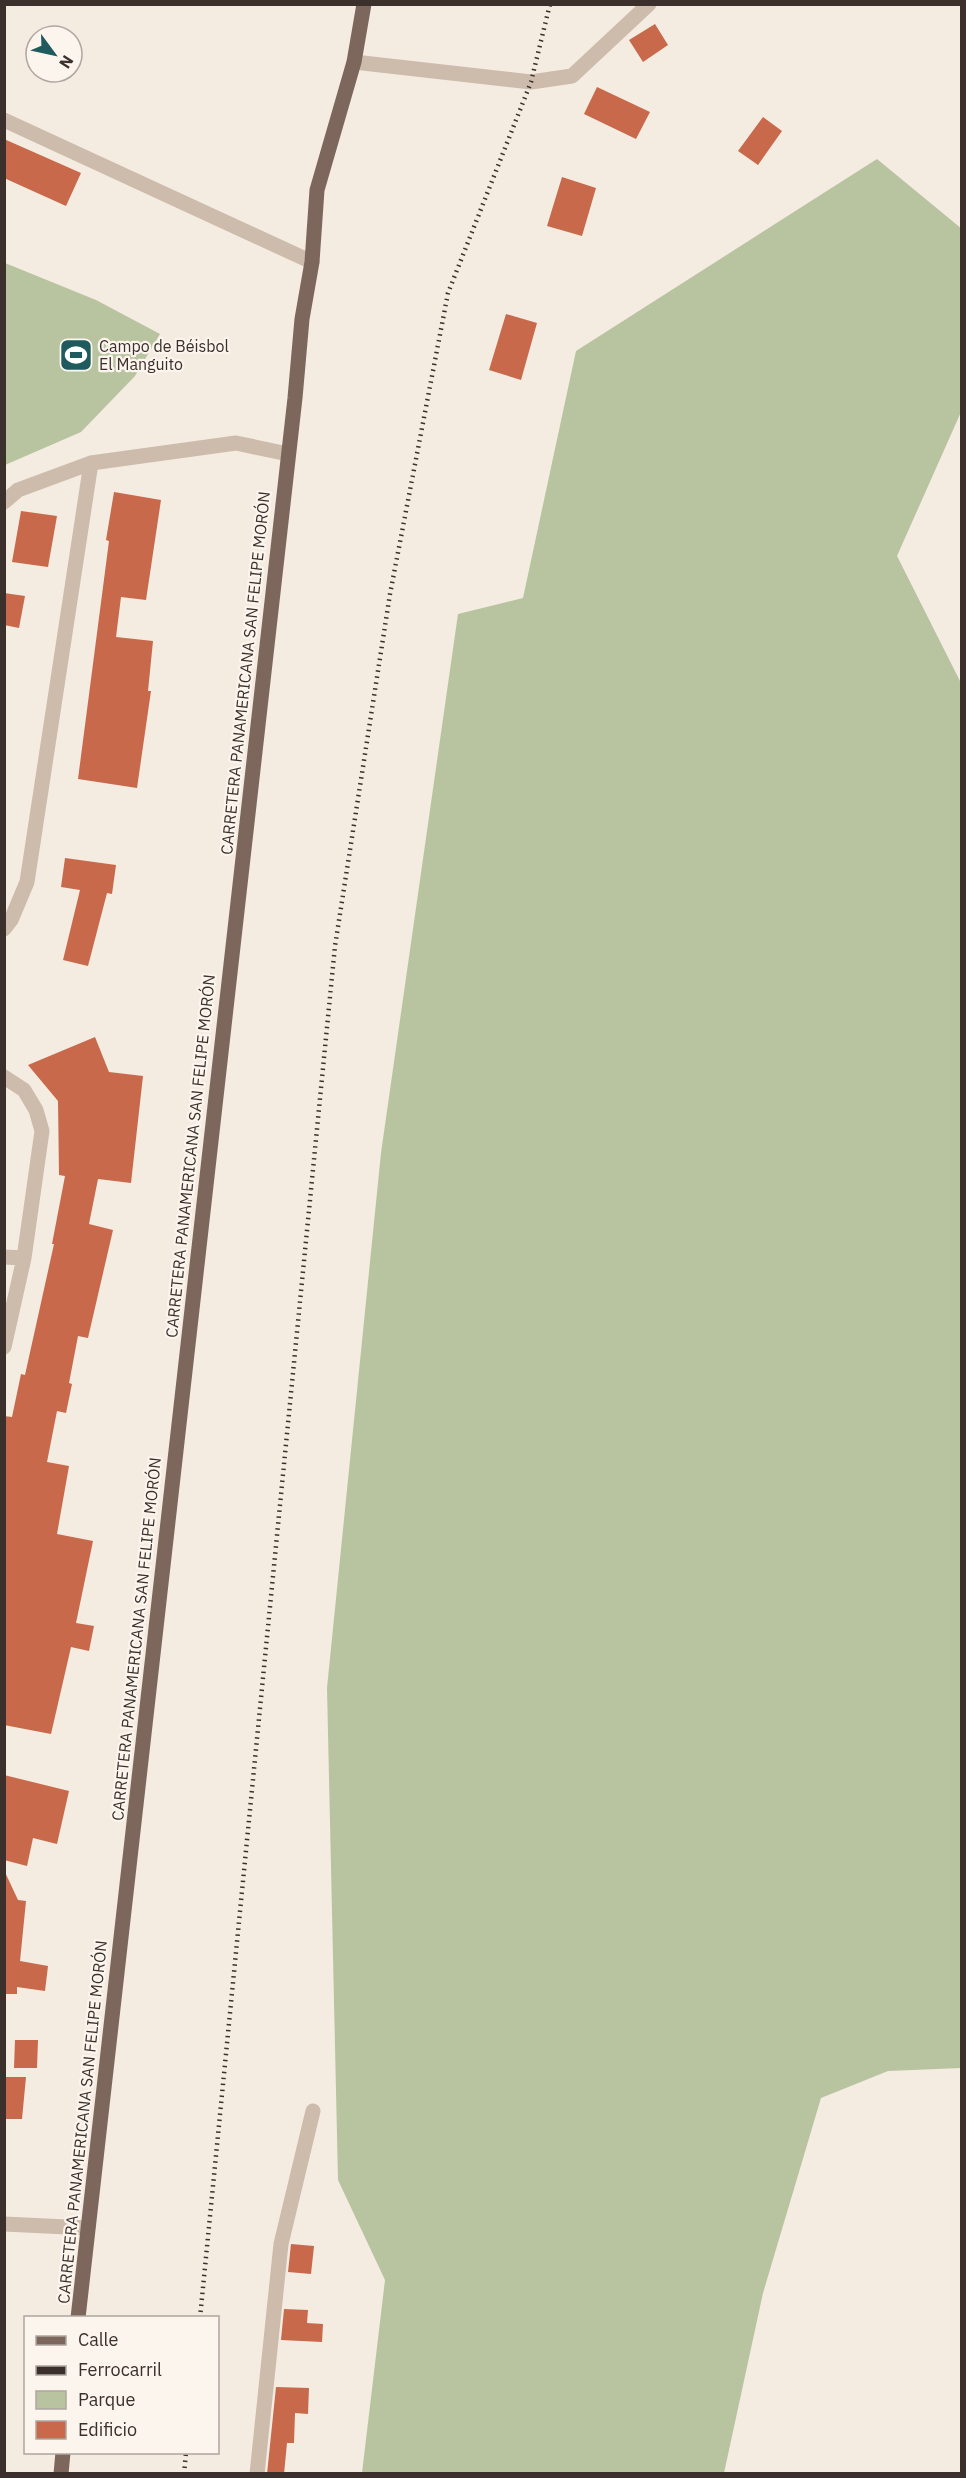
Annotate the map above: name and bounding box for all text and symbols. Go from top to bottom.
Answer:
north arrow [24,24,84,84]
text: N [55,52,78,72]
place label: Campo de Béisbol El Manguito [99,336,229,374]
sports icon: Campo de Béisbol El Manguito [58,337,94,373]
street label: CARRETERA PANAMERICANA SAN FELIPE MORÓN [215,490,274,856]
street label: CARRETERA PANAMERICANA SAN FELIPE MORÓN [160,973,219,1339]
street label: CARRETERA PANAMERICANA SAN FELIPE MORÓN [106,1456,165,1822]
street label: CARRETERA PANAMERICANA SAN FELIPE MORÓN [52,1939,111,2305]
legend [24,2316,219,2454]
text: Calle [78,2328,118,2351]
text: Ferrocarril [78,2358,162,2381]
text: Parque [78,2388,136,2411]
text: Edificio [78,2418,137,2441]

